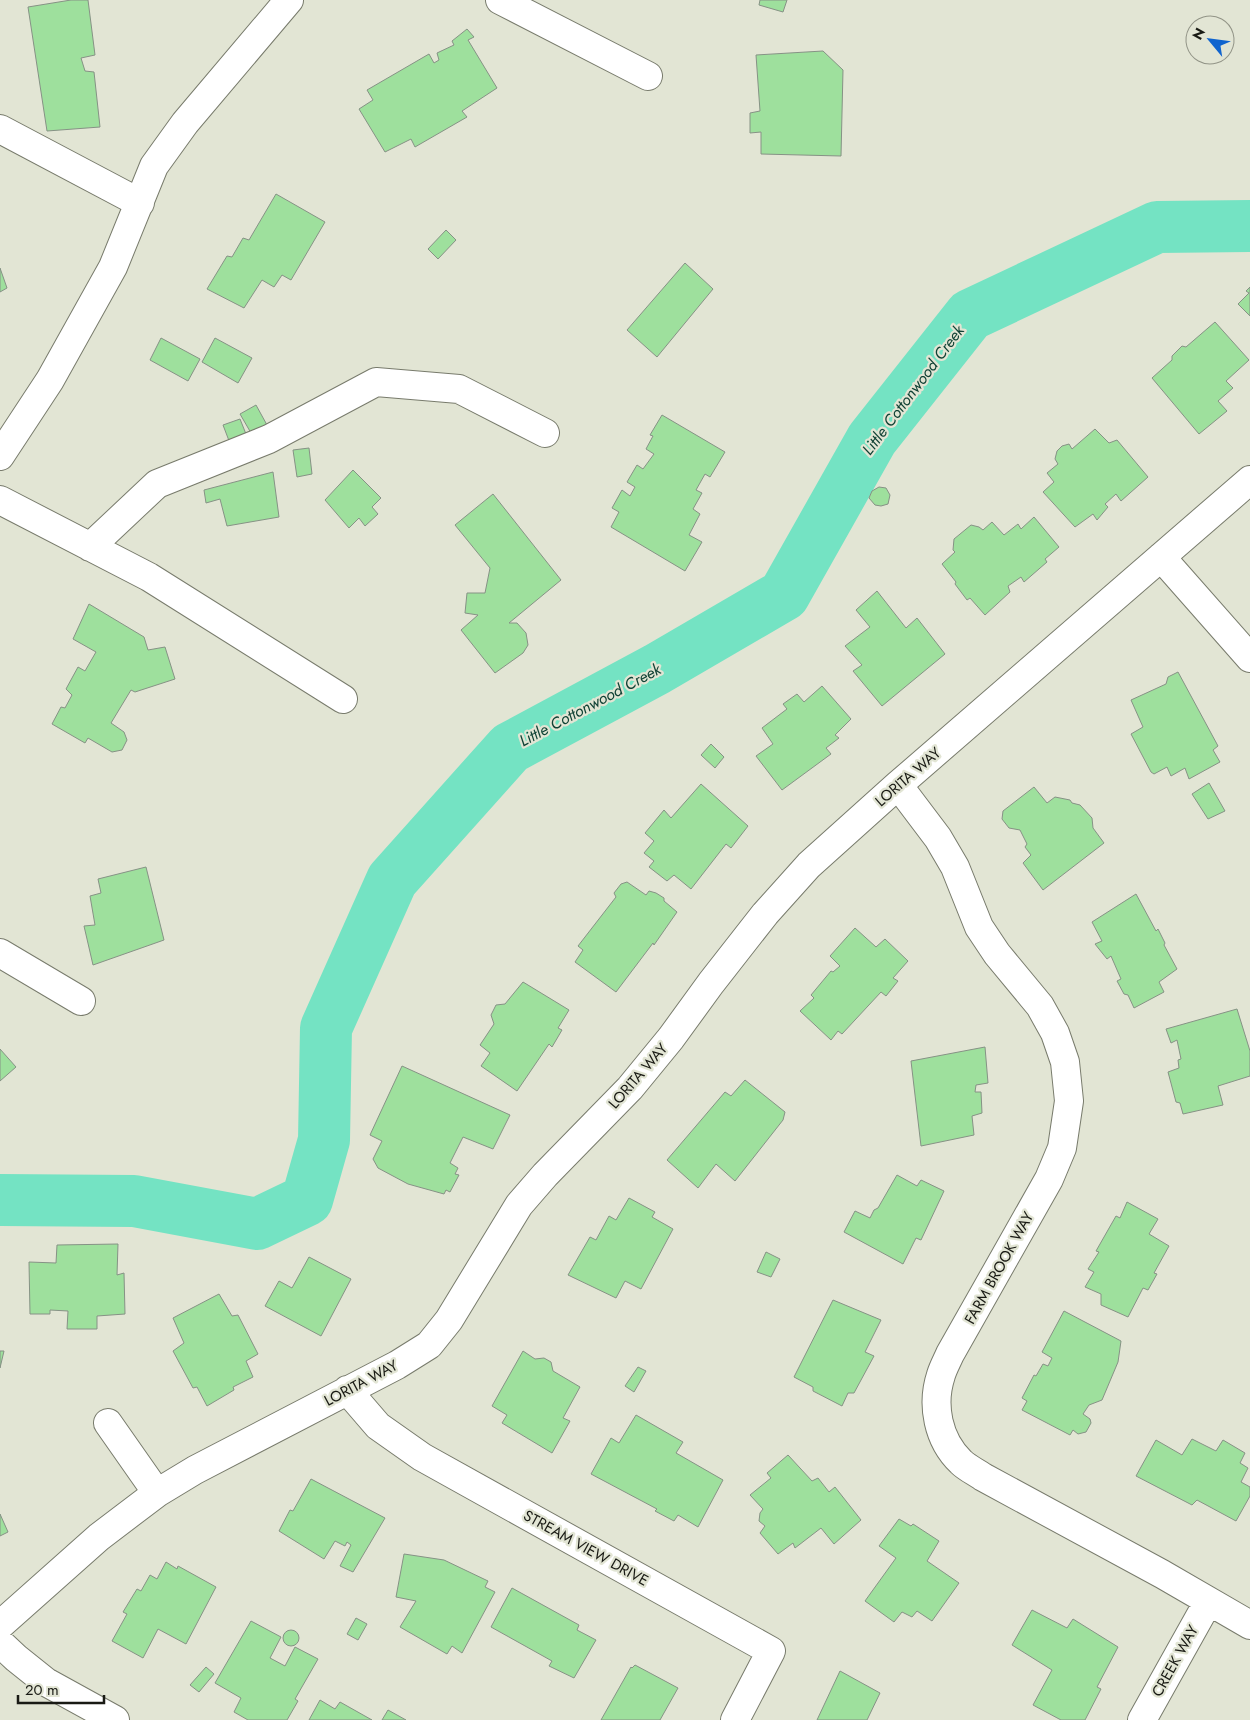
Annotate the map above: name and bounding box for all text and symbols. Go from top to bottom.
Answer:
north arrow [1185,15,1235,65]
text: N [1187,24,1210,43]
water label: Little Cottonwood Creek [856,319,970,460]
water label: Little Cottonwood Creek [515,657,666,752]
street label: LORITA WAY [870,742,946,812]
street label: LORITA WAY [603,1038,673,1114]
street label: FARM BROOK WAY [959,1207,1039,1328]
street label: LORITA WAY [320,1354,402,1412]
street label: STREAM VIEW DRIVE [519,1504,653,1592]
street label: CREEK WAY [1146,1621,1204,1701]
scale bar [18,1672,104,1704]
text: 20 m [25,1679,59,1701]

